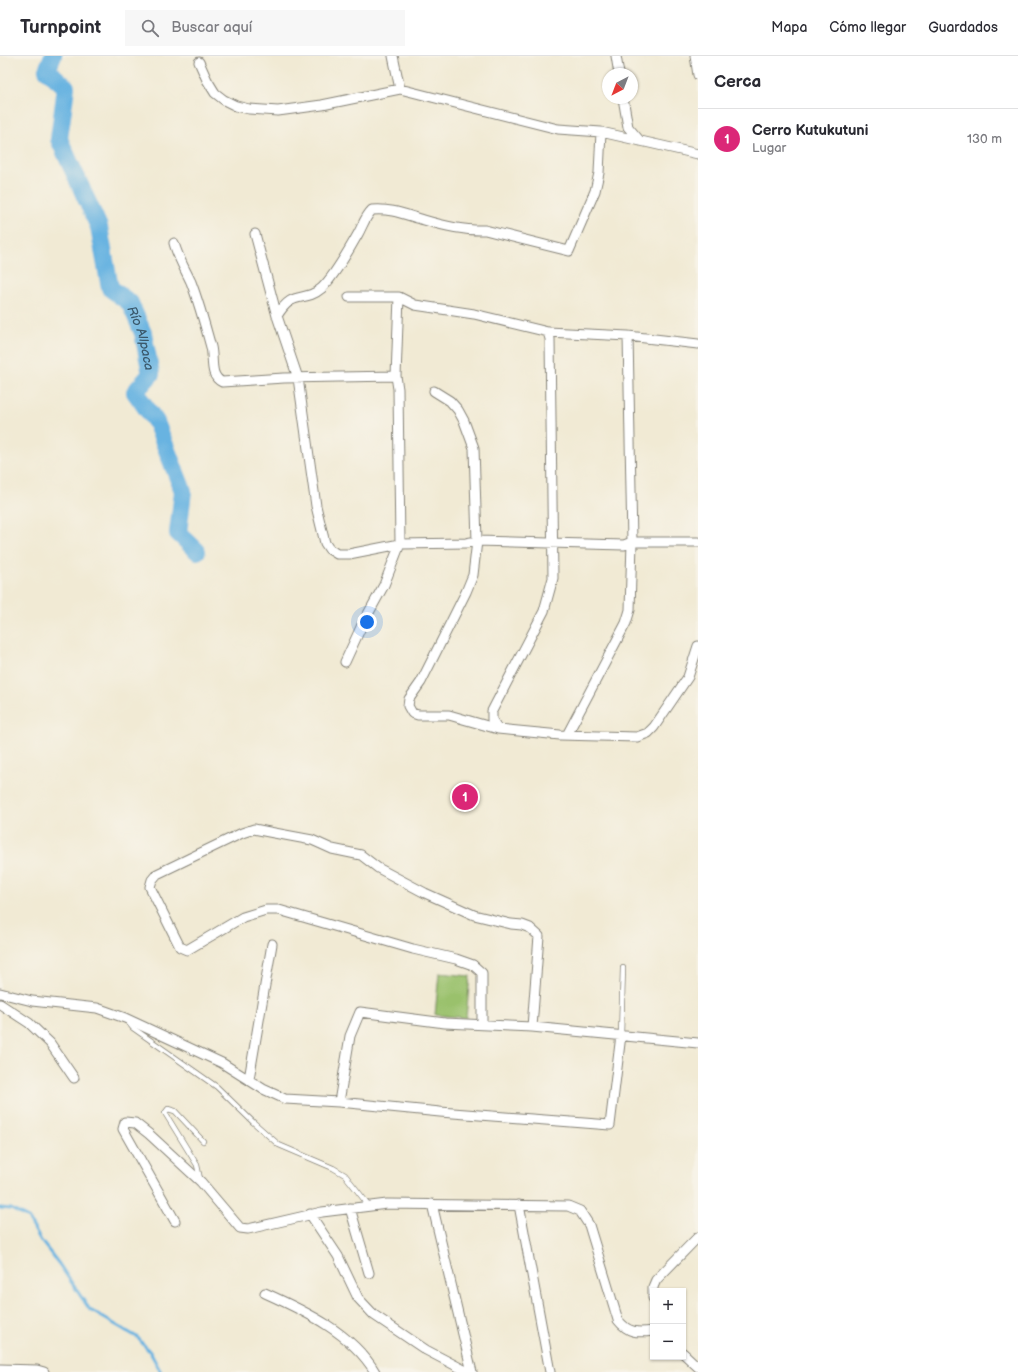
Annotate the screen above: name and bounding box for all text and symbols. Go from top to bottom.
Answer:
search box [125,10,405,46]
text: Turnpoint [20,16,101,39]
icon: search [139,17,161,39]
text: Buscar aquí [171,18,252,37]
text: Mapa [771,19,807,36]
text: Cómo llegar [829,19,906,36]
text: Guardados [928,19,998,36]
north arrow [602,68,638,104]
text: Cerca [714,72,761,92]
text: Cerro Kutukutuni [752,121,868,140]
text: 1 [724,131,730,147]
text: 130 m [967,131,1002,147]
text: Lugar [752,140,786,156]
water label: Río Allpaca [123,304,157,372]
your location [357,612,377,632]
pin: 1 [452,782,478,812]
map controls [650,1288,686,1360]
button: + [650,1288,686,1324]
button: − [650,1324,686,1360]

